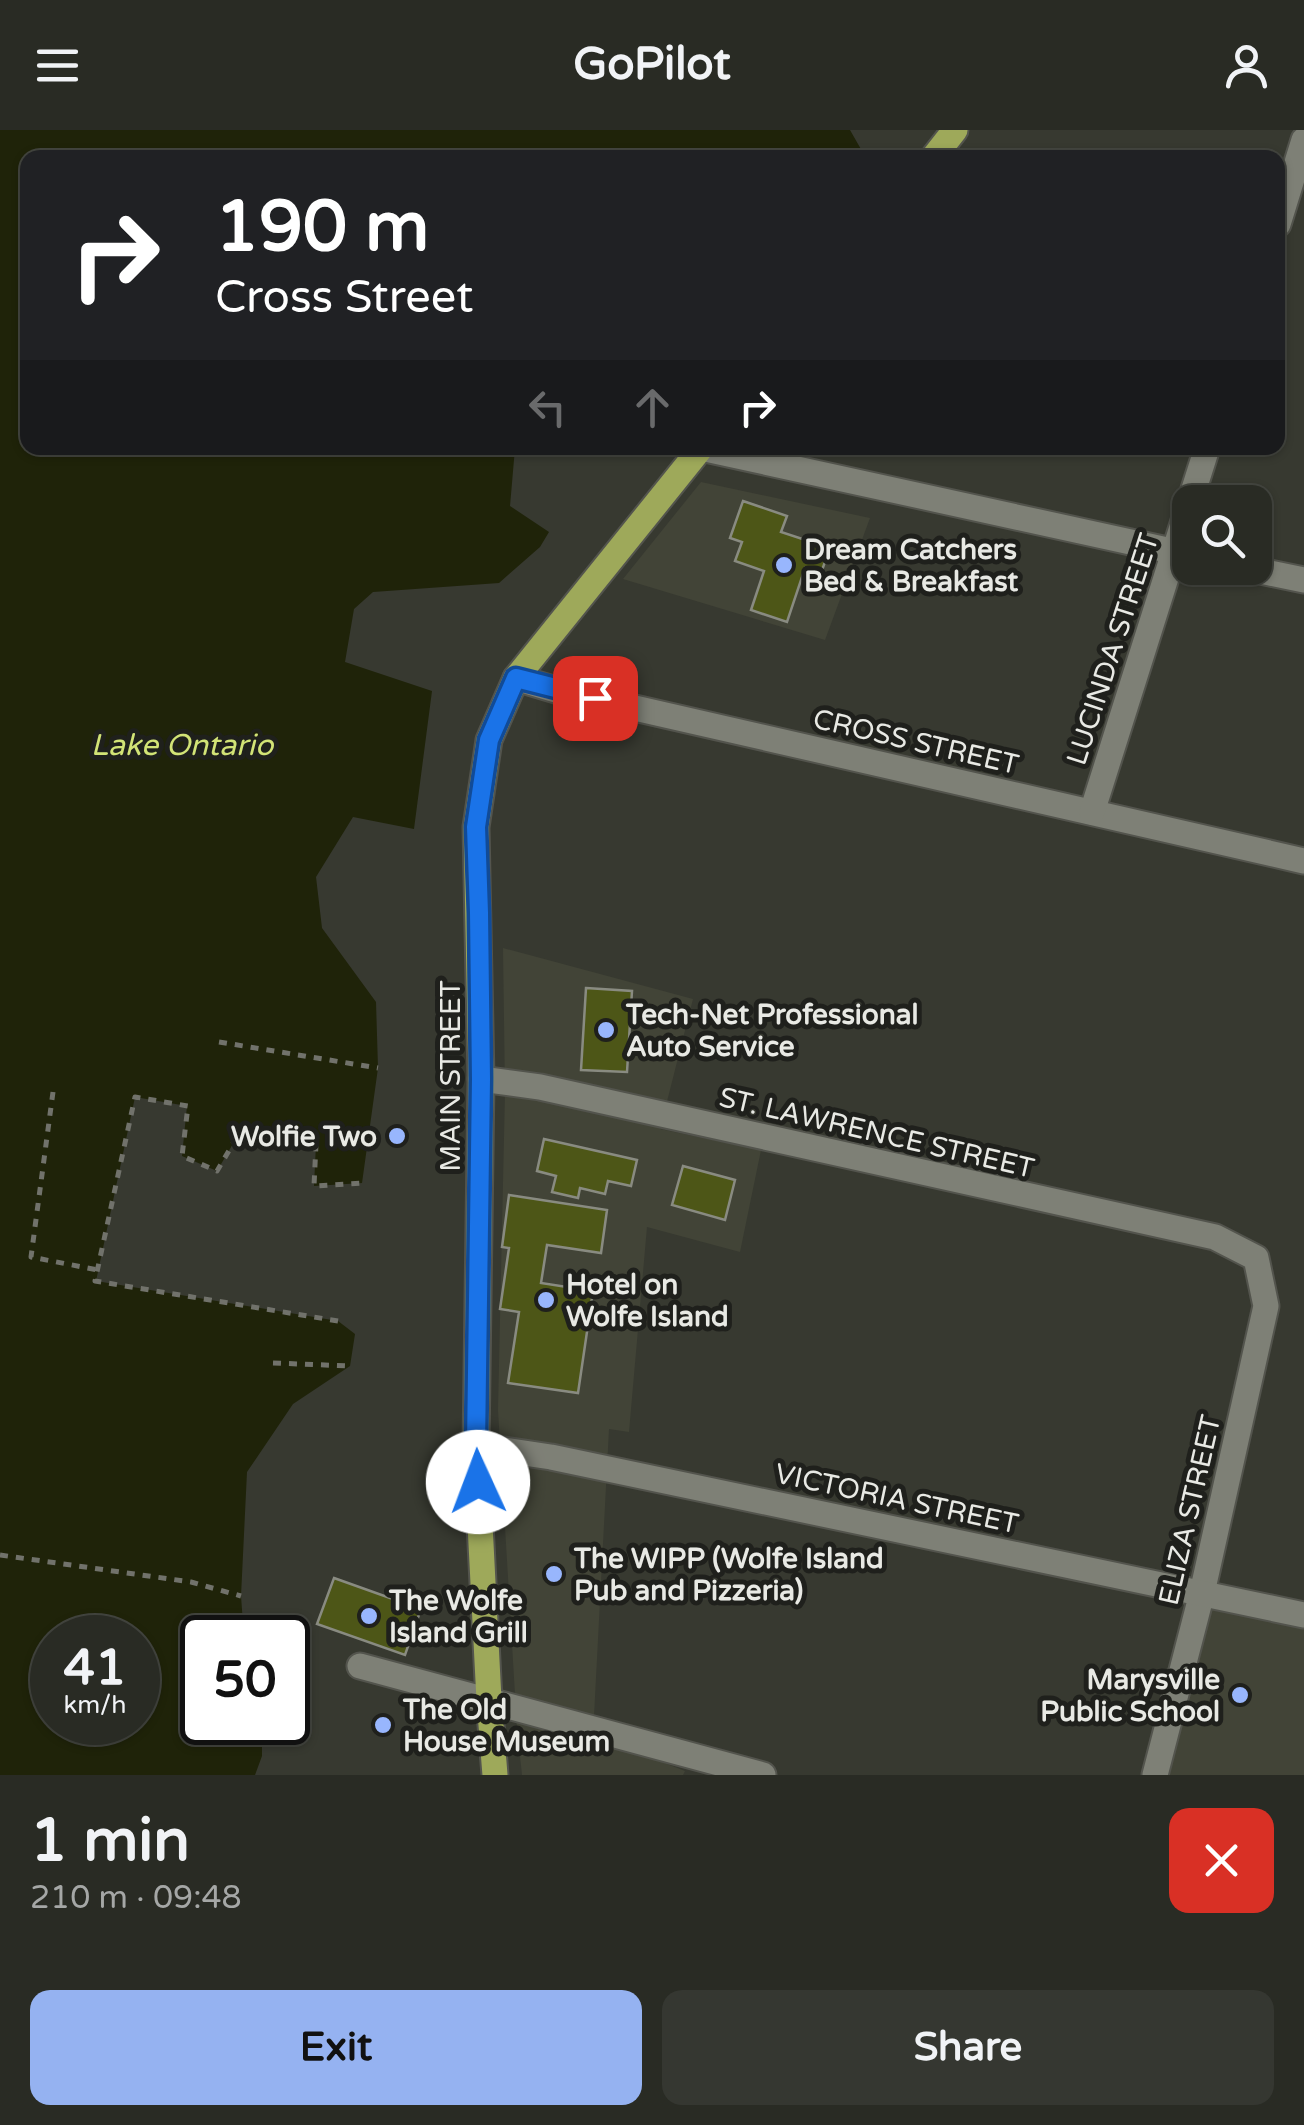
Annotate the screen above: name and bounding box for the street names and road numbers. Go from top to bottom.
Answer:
street label: LUCINDA STREET [1059,529,1166,769]
street label: CROSS STREET [810,702,1022,782]
street label: MAIN STREET [434,980,468,1172]
street label: ST. LAWRENCE STREET [716,1080,1038,1186]
street label: ELIZA STREET [1152,1412,1228,1609]
street label: VICTORIA STREET [772,1457,1022,1541]

